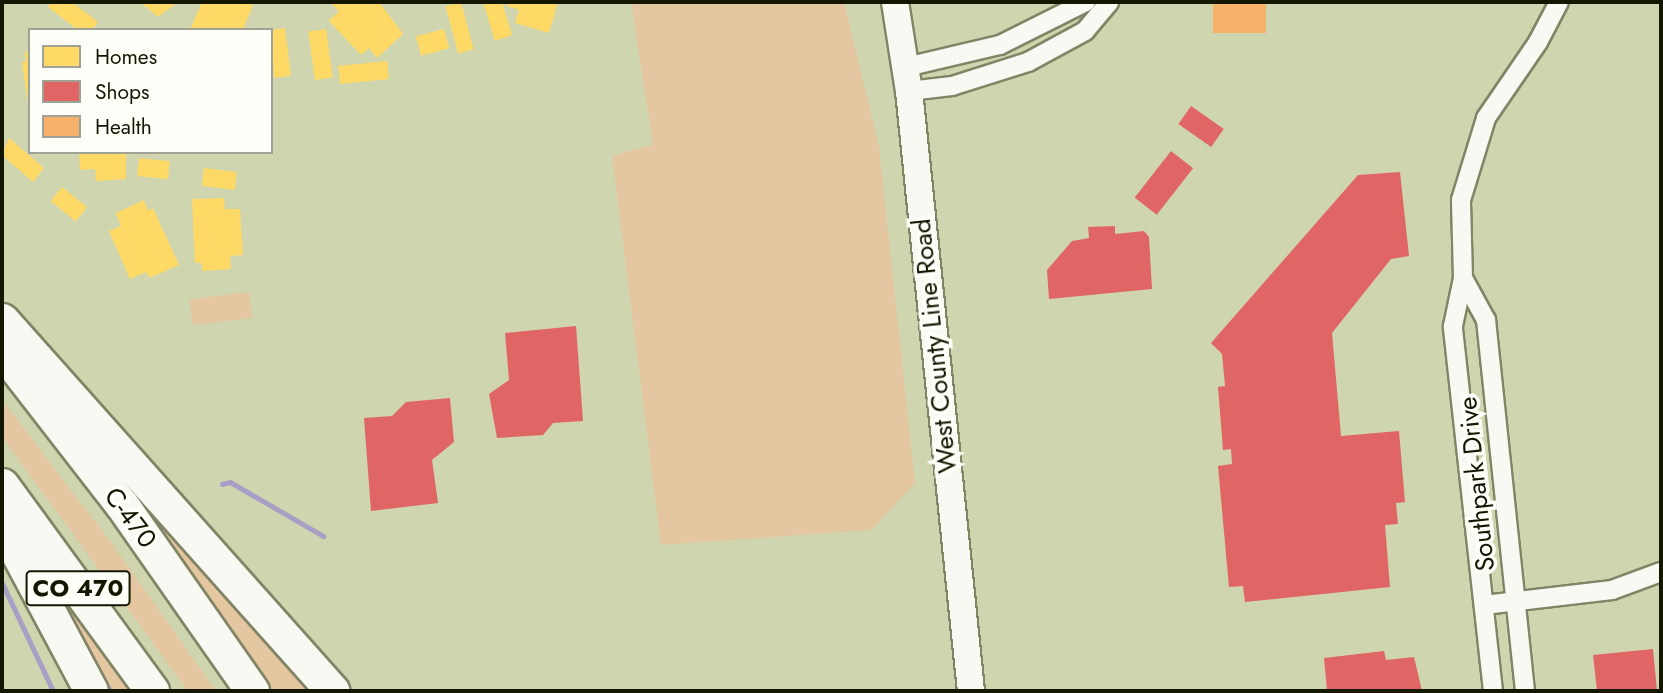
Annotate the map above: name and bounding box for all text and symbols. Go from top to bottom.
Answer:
legend [28,28,273,154]
text: Homes [95,42,157,72]
text: Shops [95,77,149,107]
text: Health [95,112,152,142]
street label: West County Line Road [906,217,964,475]
street label: Southpark Drive [1452,395,1502,573]
street label: C-470 [97,482,163,554]
road number: CO 470 [25,568,130,608]

